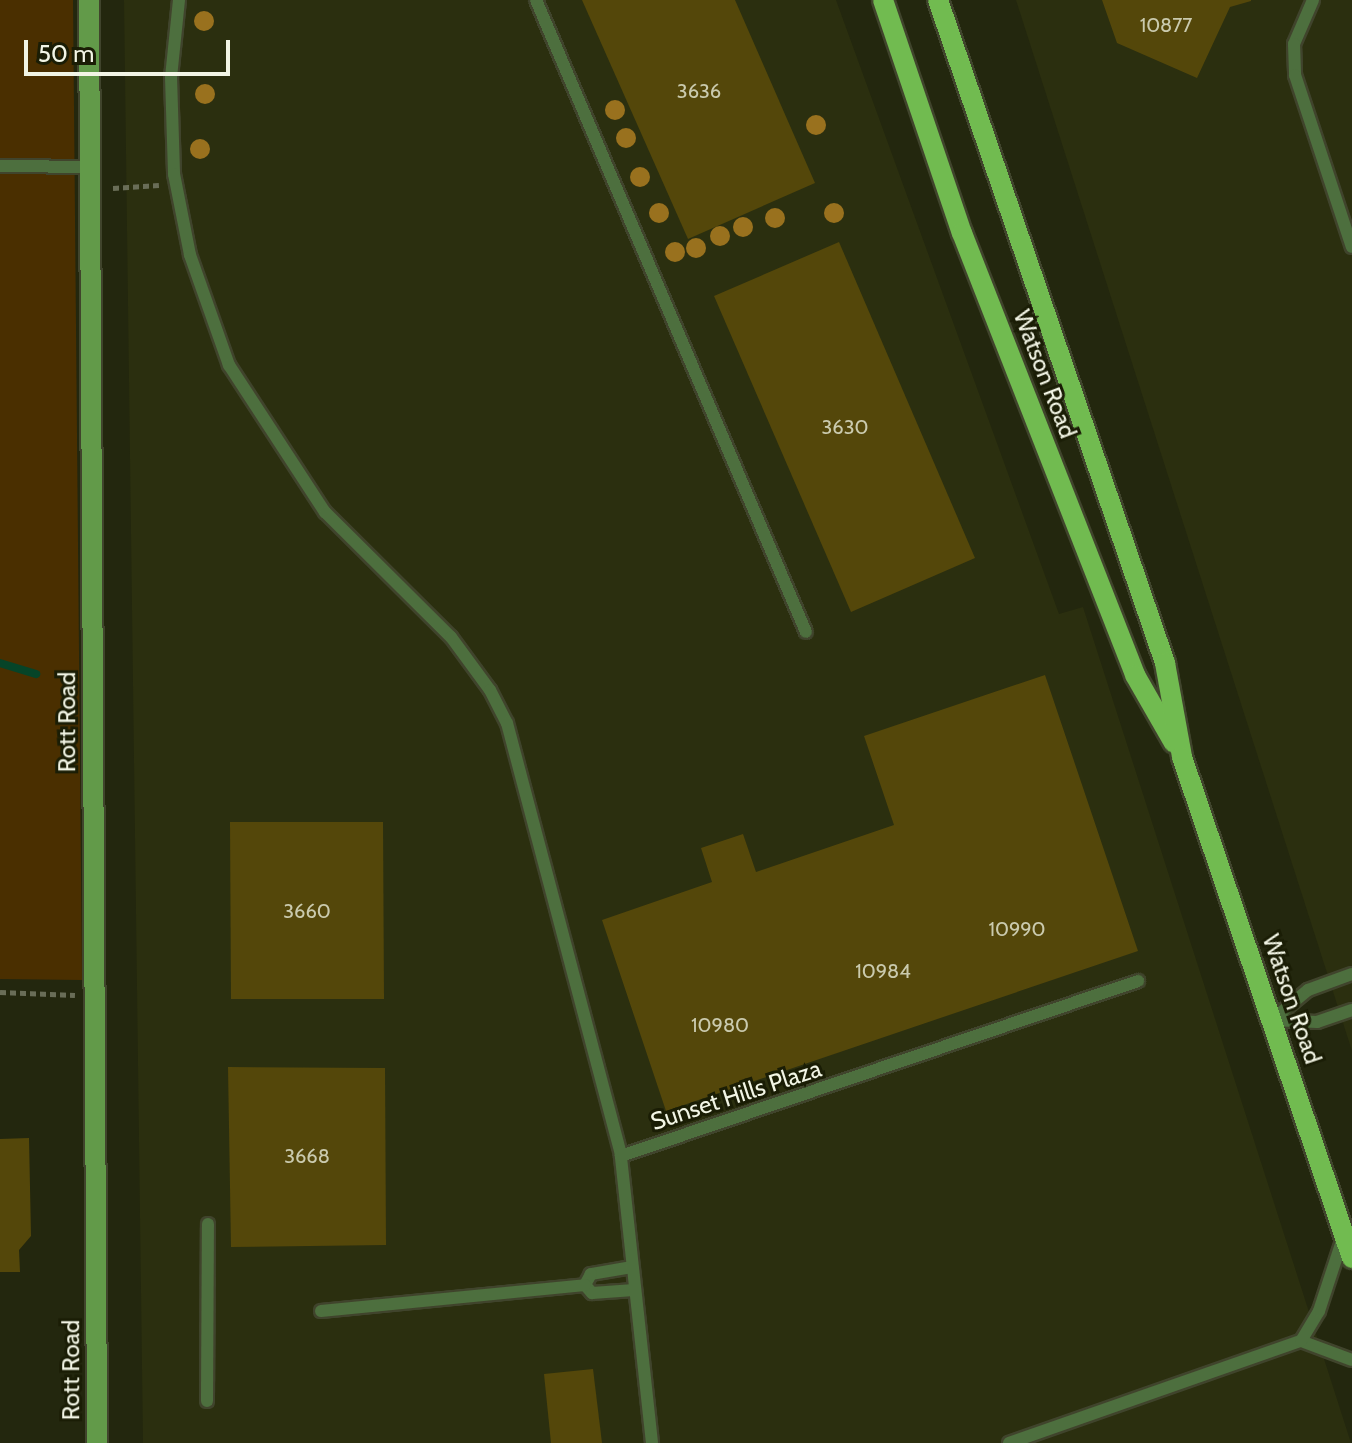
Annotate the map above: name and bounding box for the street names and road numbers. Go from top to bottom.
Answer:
street label: Watson Road [1007,306,1083,442]
street label: Rott Road [53,672,81,772]
street label: Watson Road [1256,930,1328,1068]
street label: Sunset Hills Plaza [647,1054,825,1136]
street label: Rott Road [57,1320,85,1420]

